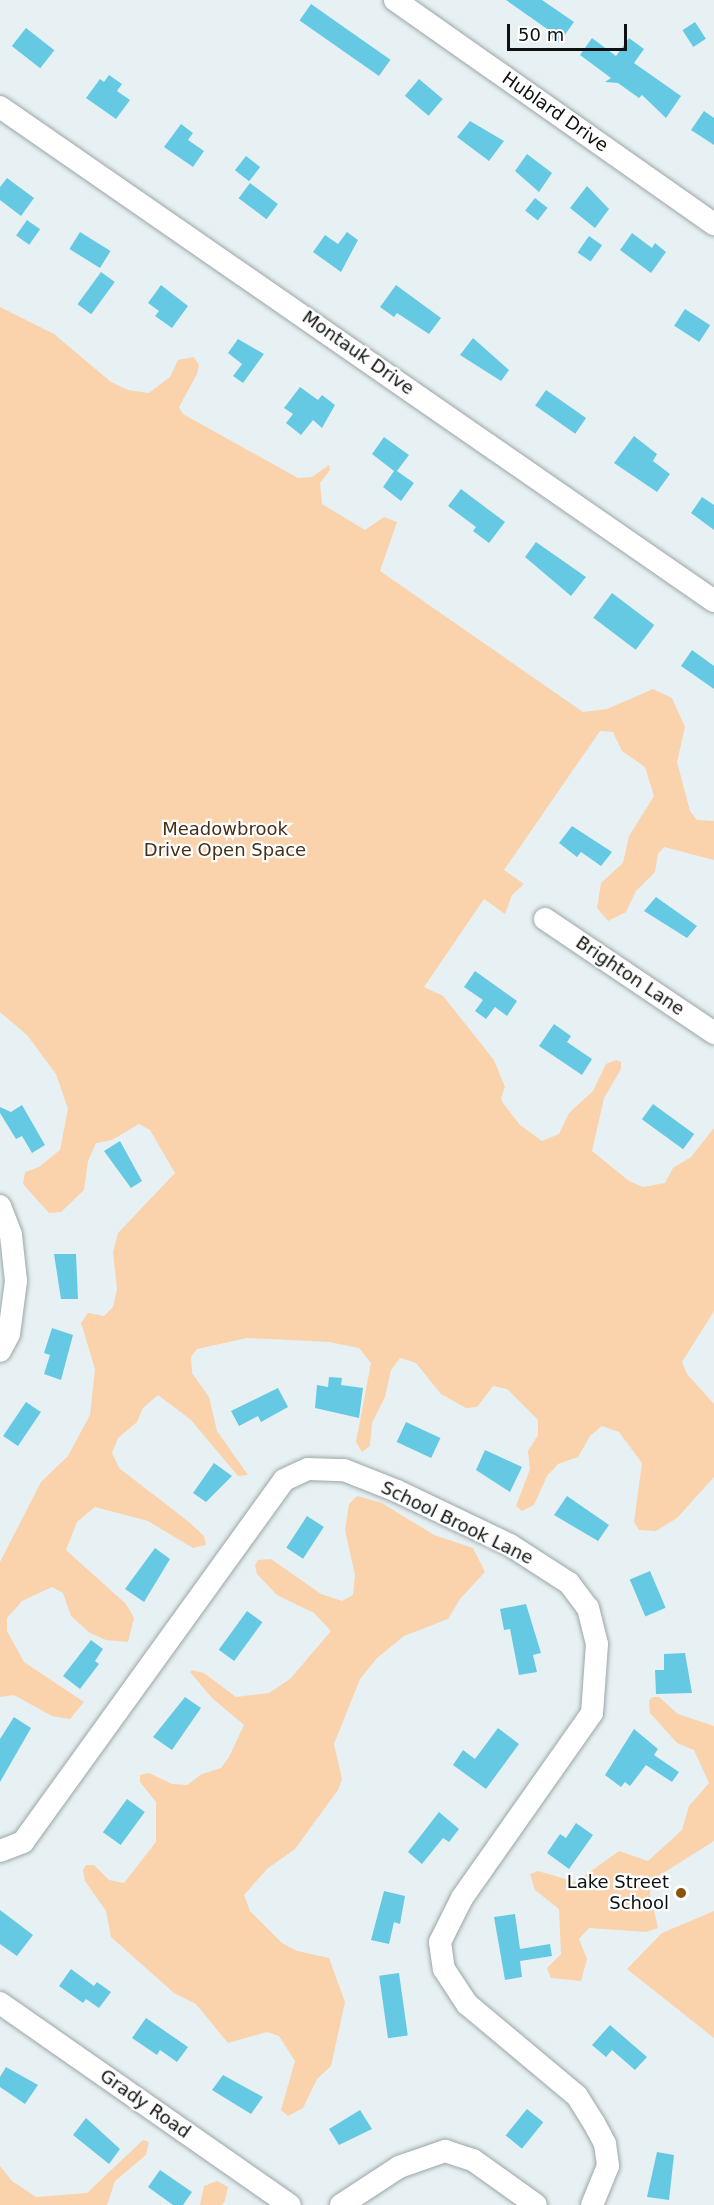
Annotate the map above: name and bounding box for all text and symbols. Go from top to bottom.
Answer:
scale bar [510,12,630,50]
text: 50 m [518,24,564,45]
street label: Hublard Drive [498,67,612,157]
street label: Montauk Drive [298,306,418,400]
park label: Meadowbrook Drive Open Space [144,819,306,862]
street label: Brighton Lane [572,932,688,1020]
street label: School Brook Lane [377,1477,537,1569]
place label: Lake Street School [567,1872,669,1914]
marker: Lake Street School [674,1886,688,1900]
street label: Grady Road [96,2065,194,2143]

